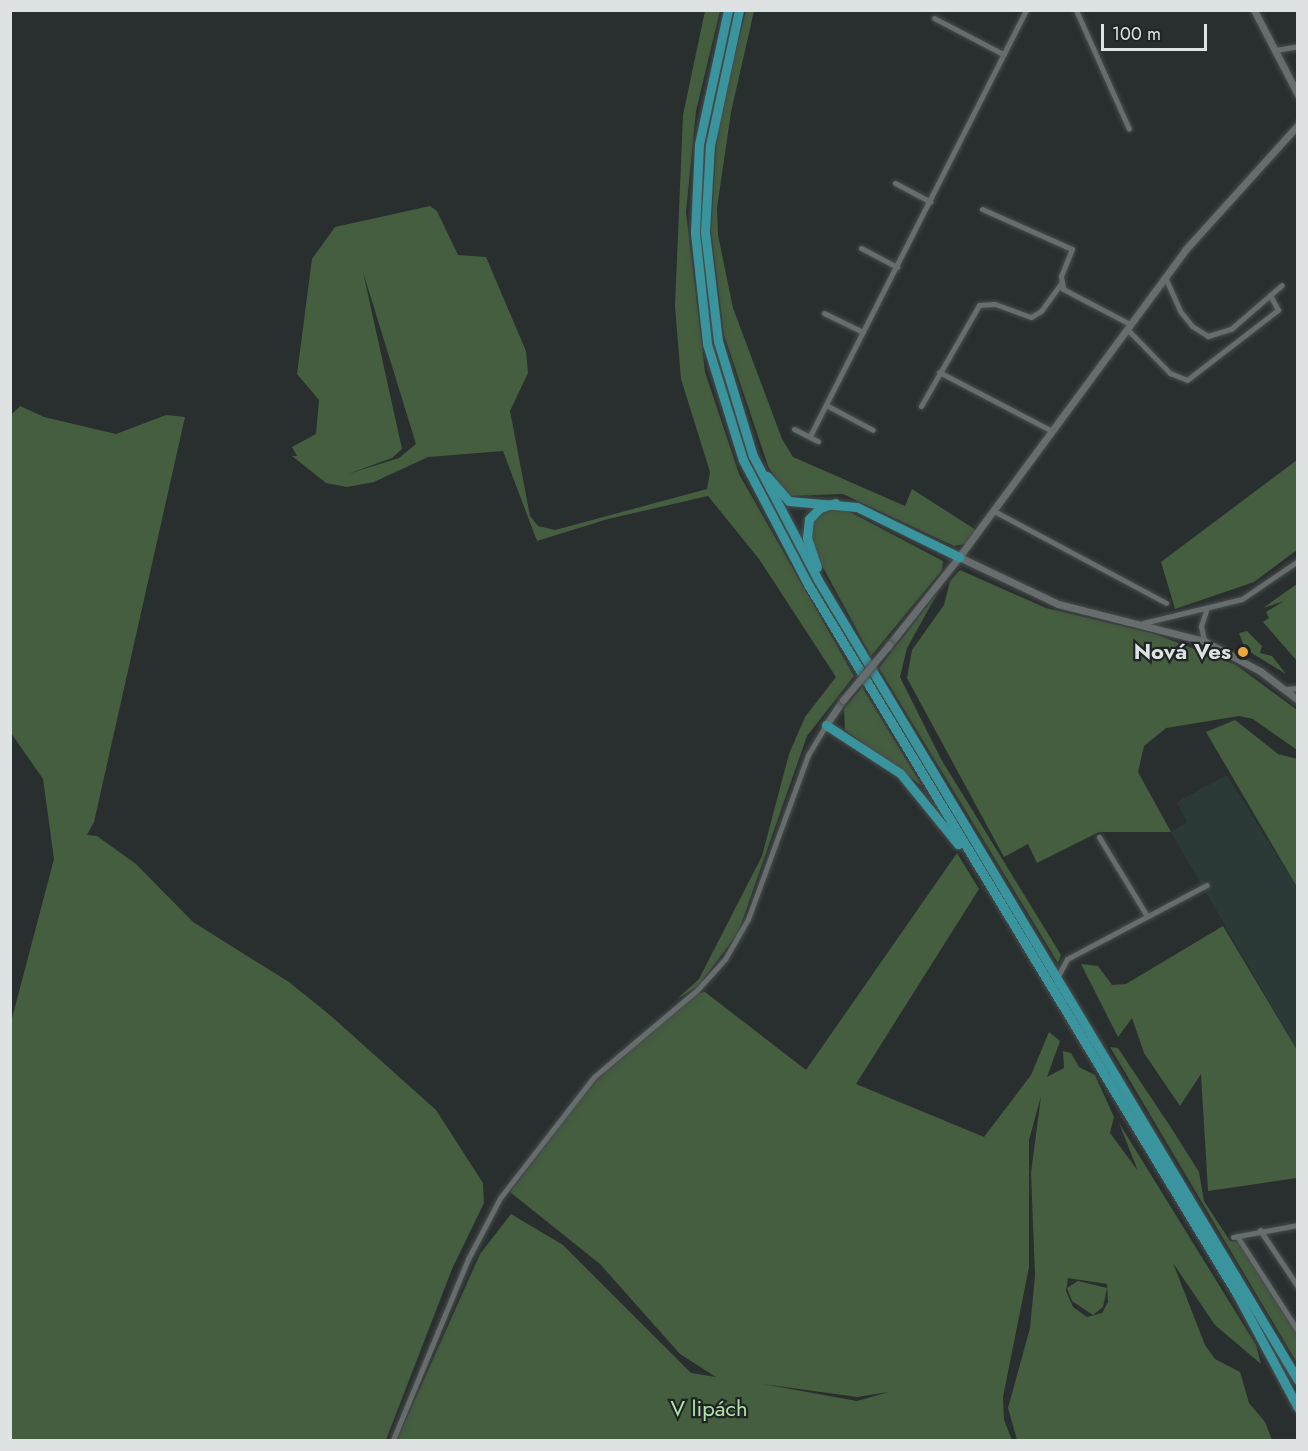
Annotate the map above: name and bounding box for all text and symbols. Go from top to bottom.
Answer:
scale bar [1104,12,1210,50]
text: 100 m [1112,21,1161,47]
place label: Nová Ves [1134,639,1231,665]
marker: Nová Ves [1236,645,1250,659]
park label: V lipách [670,1396,748,1422]

